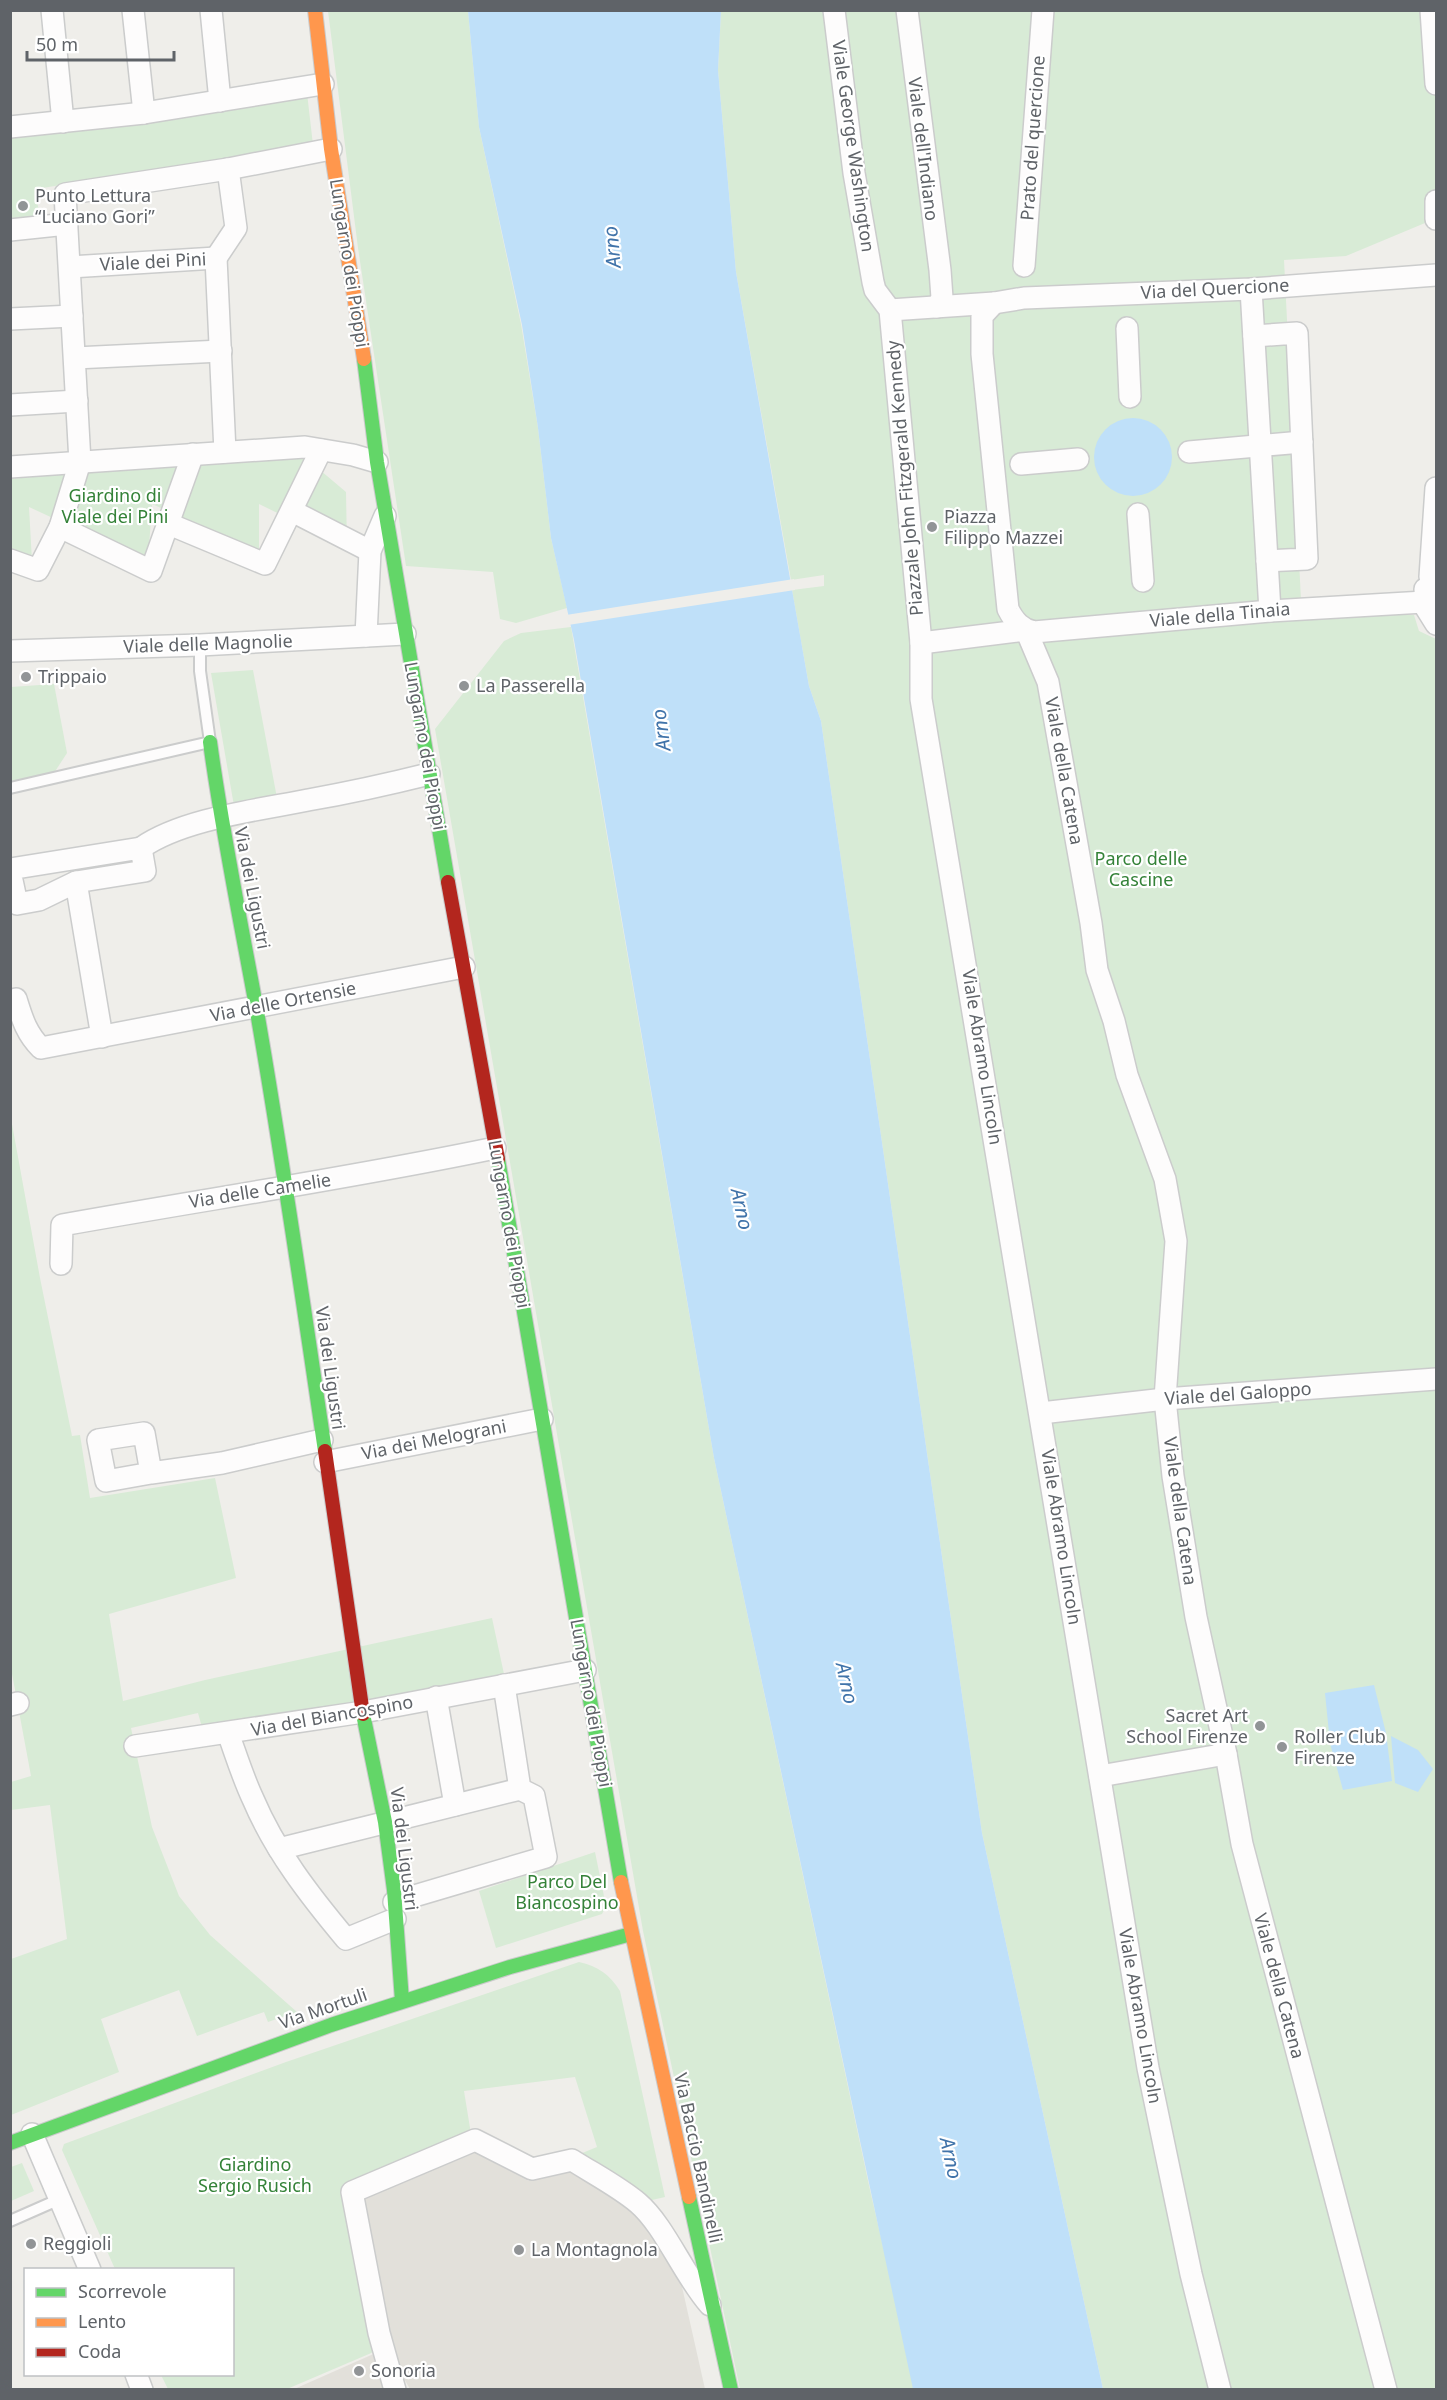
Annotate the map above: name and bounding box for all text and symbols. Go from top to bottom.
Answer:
scale bar [27,24,174,62]
text: 50 m [36,32,78,56]
street label: Viale George Washington [827,38,881,253]
street label: Prato del quercione [1014,55,1050,221]
street label: Viale dell'Indiano [903,76,945,222]
street label: Lungarno dei Pioppi [325,177,375,349]
place label: Punto Lettura “Luciano Gori” [35,183,155,228]
marker: Punto Lettura “Luciano Gori” [16,199,30,213]
water label: Arno [596,225,627,271]
street label: Viale dei Pini [99,246,207,276]
street label: Via del Quercione [1140,272,1290,304]
street label: Piazzale John Fitzgerald Kennedy [880,338,928,617]
park label: Giardino di Viale dei Pini [62,483,168,528]
place label: Piazza Filippo Mazzei [944,504,1063,549]
marker: Piazza Filippo Mazzei [925,520,939,534]
street label: Viale della Tinaia [1149,596,1291,632]
street label: Viale delle Magnolie [123,628,293,658]
street label: Lungarno dei Pioppi [399,660,453,832]
place label: Trippaio [38,664,107,688]
marker: Trippaio [19,670,33,684]
place label: La Passerella [476,673,585,697]
marker: La Passerella [457,679,471,693]
street label: Viale della Catena [1040,695,1090,847]
water label: Arno [645,708,677,755]
street label: Via dei Ligustri [229,825,277,951]
park label: Parco delle Cascine [1095,846,1187,891]
street label: Viale Abramo Lincoln [957,967,1009,1146]
street label: Via delle Ortensie [208,975,358,1027]
street label: Lungarno dei Pioppi [483,1138,537,1310]
street label: Via delle Camelie [187,1167,333,1213]
water label: Arno [724,1184,760,1232]
street label: Via dei Ligustri [310,1305,352,1431]
street label: Viale del Galoppo [1164,1376,1312,1410]
street label: Via dei Melograni [359,1413,508,1465]
street label: Viale della Catena [1159,1435,1203,1587]
street label: Viale Abramo Lincoln [1036,1447,1088,1626]
street label: Lungarno dei Pioppi [565,1617,619,1789]
water label: Arno [829,1658,865,1706]
street label: Via del Biancospino [249,1689,415,1741]
place label: Sacret Art School Firenze [1126,1703,1248,1748]
marker: Sacret Art School Firenze [1253,1719,1267,1733]
place label: Roller Club Firenze [1294,1724,1386,1769]
marker: Roller Club Firenze [1275,1740,1289,1754]
street label: Via dei Ligustri [386,1786,424,1912]
park label: Parco Del Biancospino [515,1869,619,1914]
street label: Viale della Catena [1249,1910,1311,2061]
street label: Viale Abramo Lincoln [1114,1926,1168,2105]
street label: Via Mortuli [275,1982,370,2034]
street label: Via Baccio Bandinelli [669,2071,729,2245]
water label: Arno [933,2133,969,2181]
park label: Giardino Sergio Rusich [198,2152,312,2197]
place label: Reggioli [43,2231,111,2255]
marker: Reggioli [24,2237,38,2251]
place label: La Montagnola [531,2237,658,2261]
marker: La Montagnola [512,2243,526,2257]
legend [24,2268,234,2376]
text: Scorrevole [78,2279,167,2303]
text: Lento [78,2309,126,2333]
text: Coda [78,2339,121,2363]
place label: Sonoria [371,2358,436,2382]
marker: Sonoria [352,2364,366,2378]

